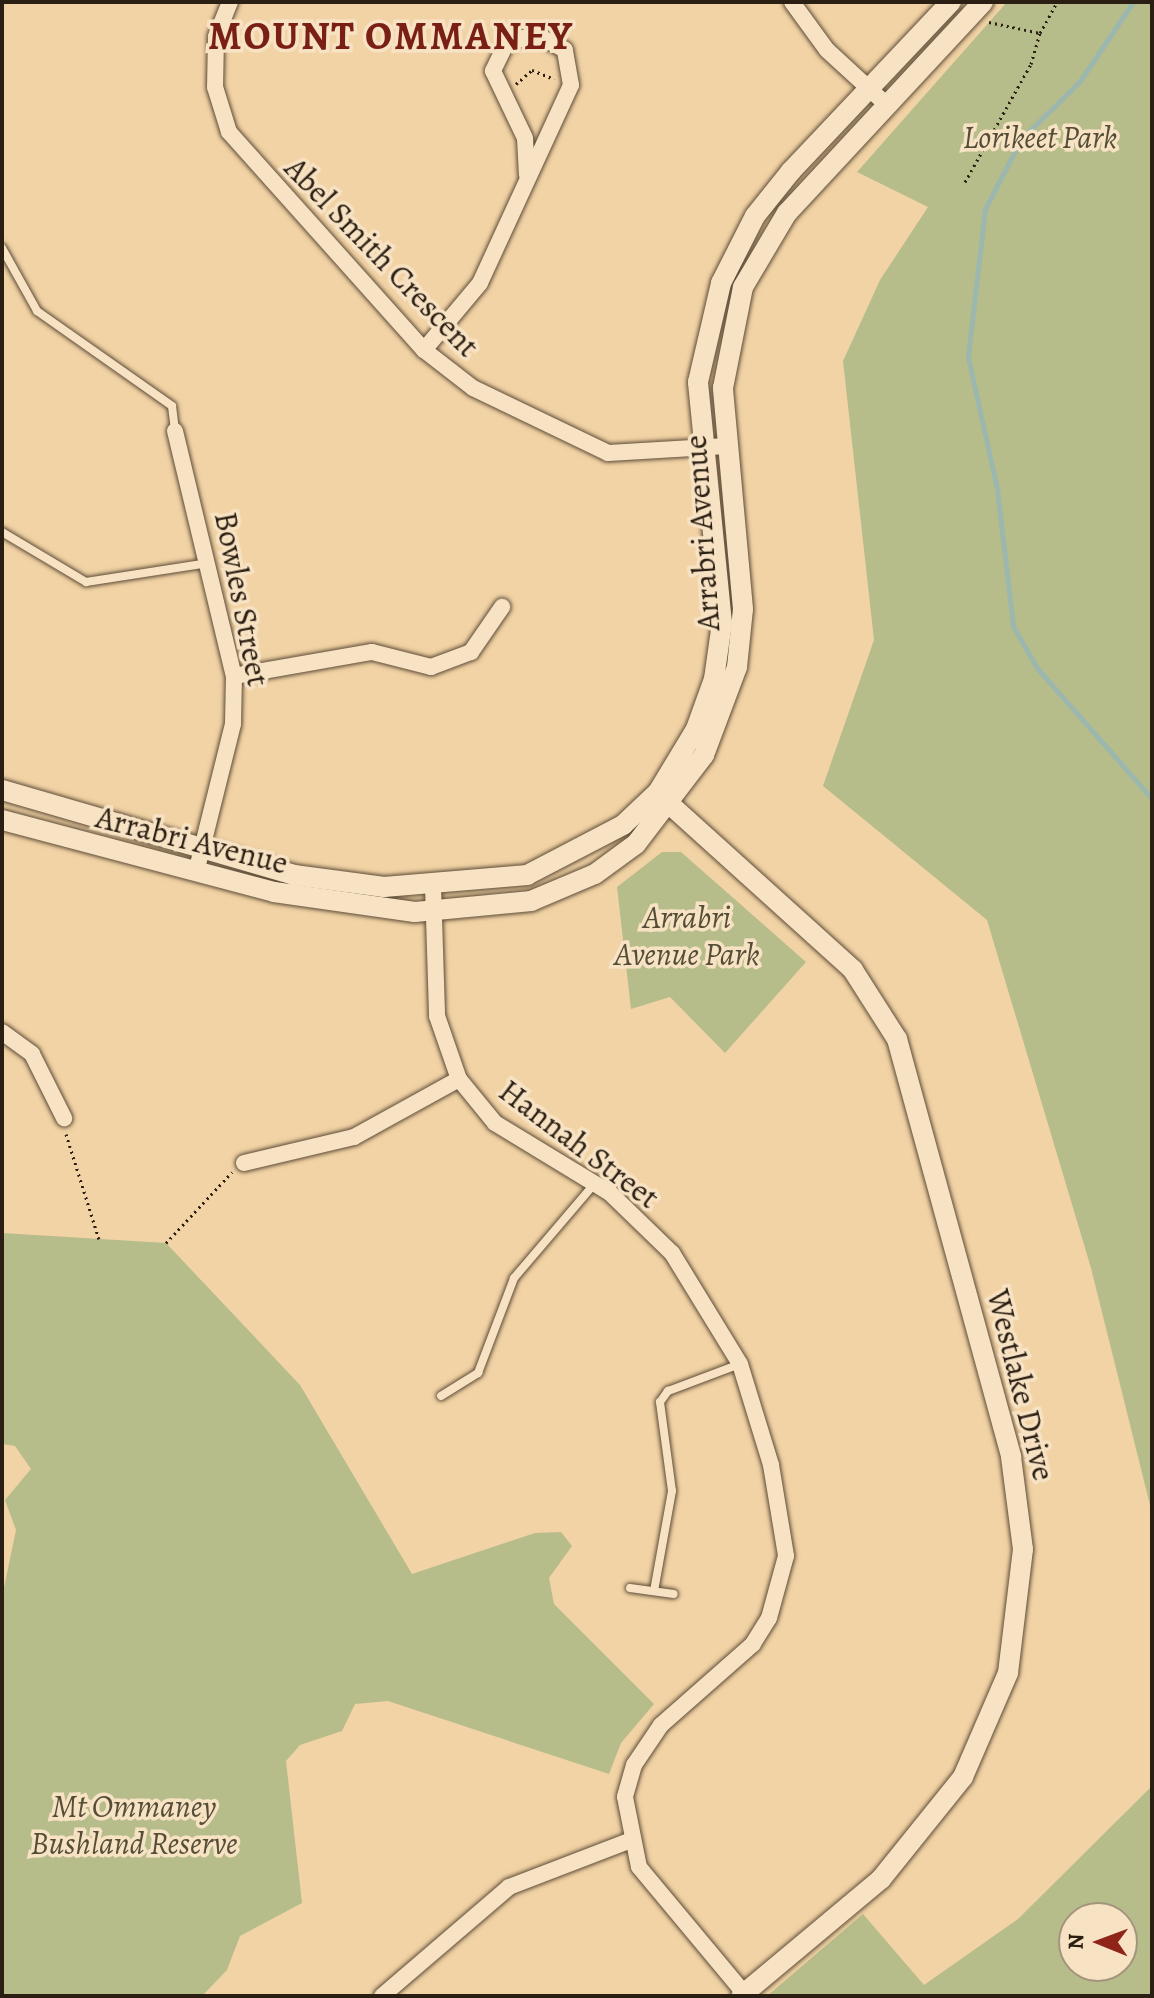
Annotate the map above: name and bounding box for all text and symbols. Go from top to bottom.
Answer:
district label: MOUNT OMMANEY [208,12,574,60]
park label: Lorikeet Park [963,118,1117,156]
street label: Abel Smith Crescent [277,149,487,365]
street label: Arrabri Avenue [676,434,728,632]
street label: Bowles Street [206,509,278,689]
street label: Arrabri Avenue [92,798,292,882]
park label: Arrabri Avenue Park [614,899,760,974]
street label: Hannah Street [491,1071,667,1217]
street label: Westlake Drive [979,1285,1063,1485]
park label: Mt Ommaney Bushland Reserve [31,1788,237,1863]
north arrow [1058,1902,1138,1982]
text: N [1061,1933,1091,1950]

